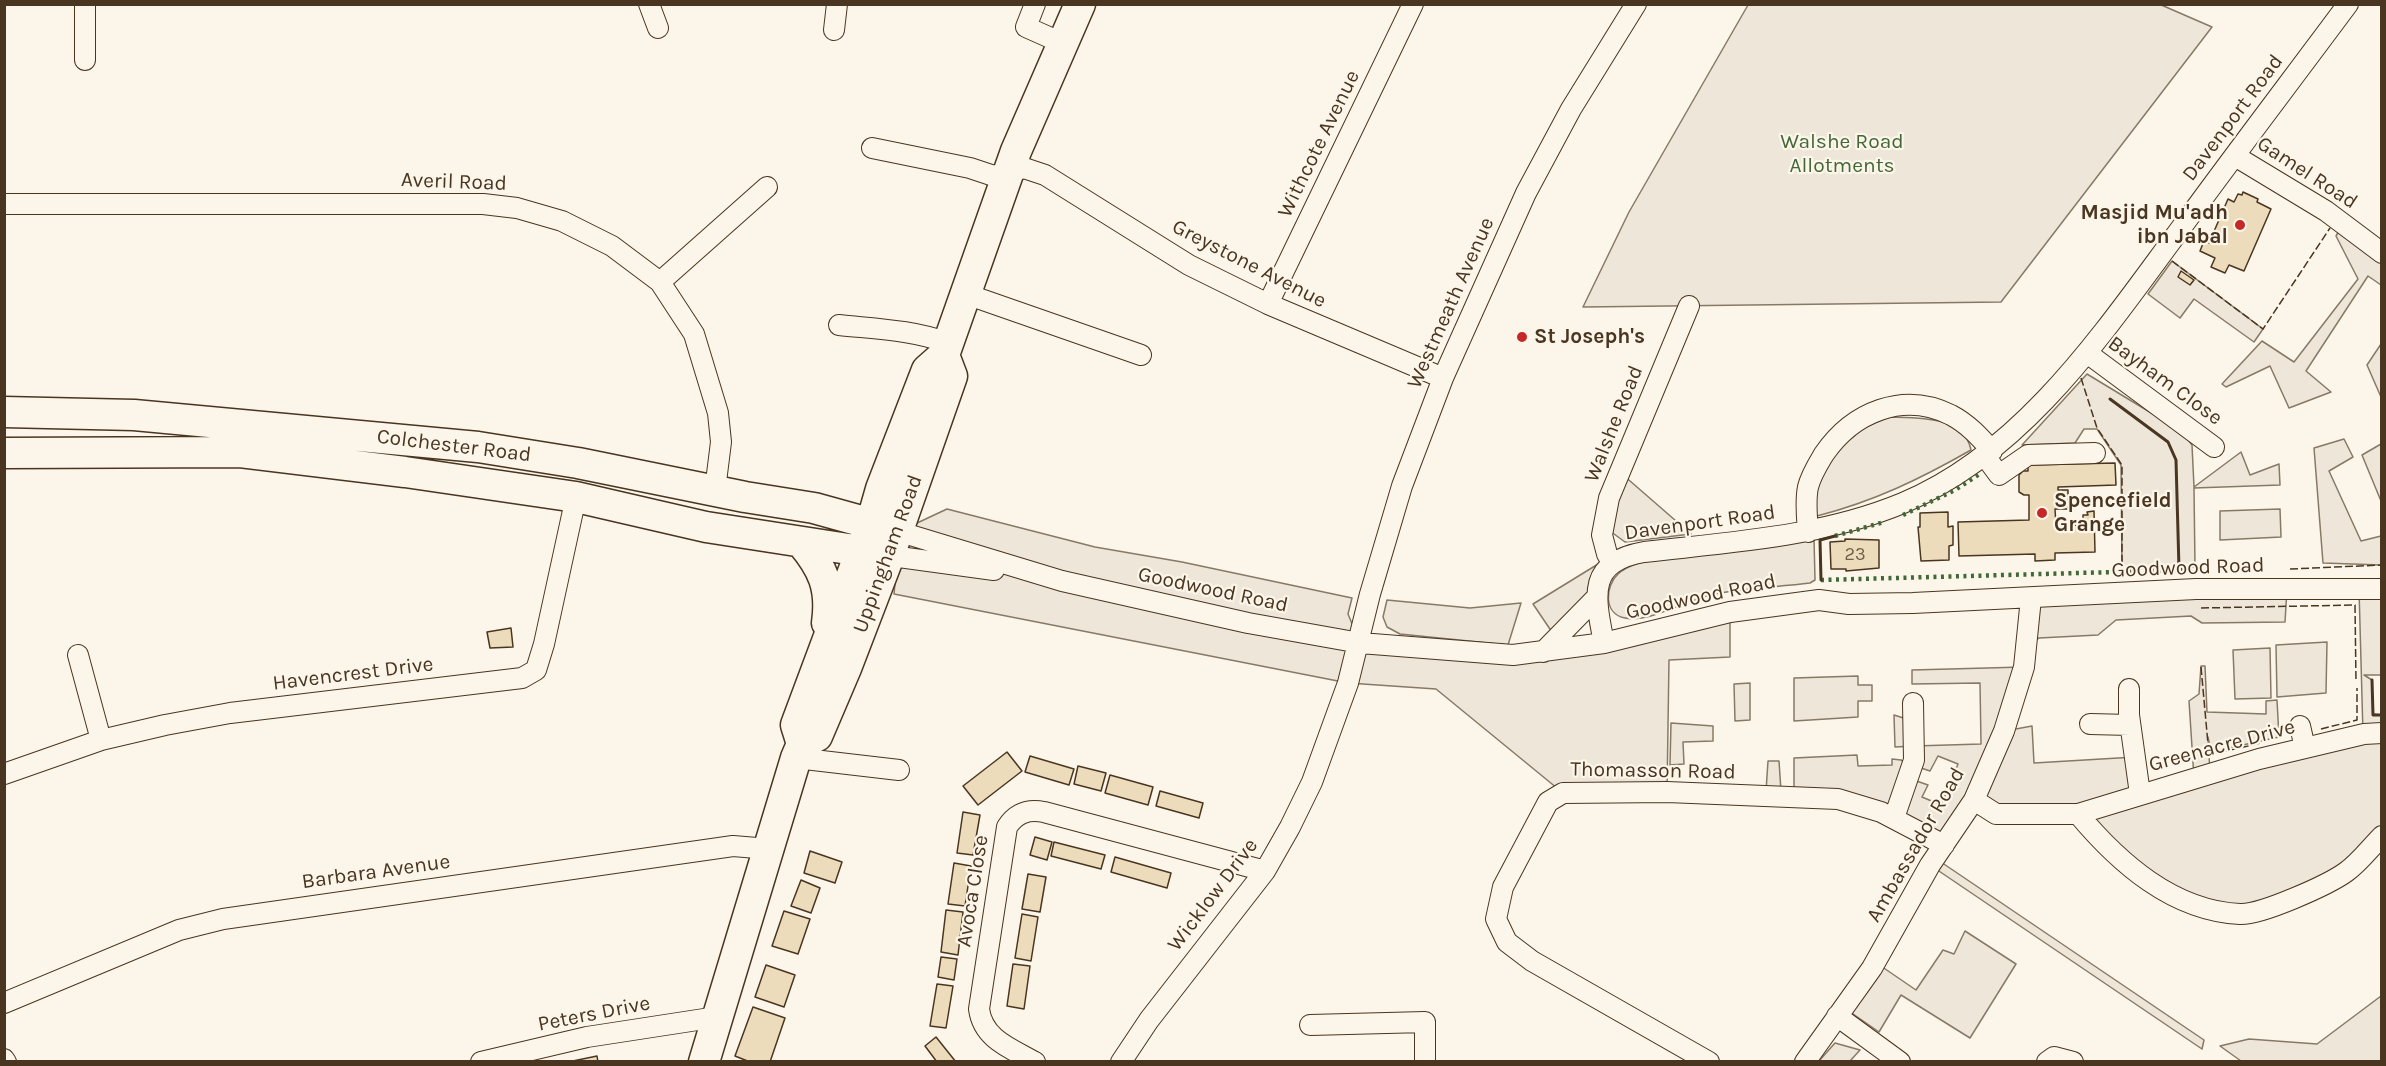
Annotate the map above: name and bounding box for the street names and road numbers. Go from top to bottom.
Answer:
street label: Davenport Road [2177,50,2289,186]
street label: Withcote Avenue [1272,66,1366,222]
street label: Gamel Road [2252,131,2362,215]
street label: Averil Road [401,168,507,196]
street label: Greystone Avenue [1168,214,1330,314]
street label: Westmeath Avenue [1402,214,1500,392]
street label: Bayham Close [2103,331,2227,431]
street label: Walshe Road [1579,362,1649,486]
street label: Colchester Road [375,424,533,468]
street label: Uppingham Road [848,472,928,636]
street label: Davenport Road [1623,500,1777,546]
street label: Goodwood Road [2111,553,2265,583]
street label: Goodwood Road [1136,562,1290,618]
street label: Goodwood Road [1624,569,1778,625]
street label: Havencrest Drive [271,652,435,696]
street label: Greenacre Drive [2146,714,2298,778]
street label: Thomasson Road [1570,757,1736,785]
street label: Ambassador Road [1862,763,1970,927]
street label: Avoca Close [952,833,994,949]
street label: Wicklow Drive [1163,834,1263,956]
street label: Barbara Avenue [300,849,452,895]
street label: Peters Drive [536,991,652,1037]

